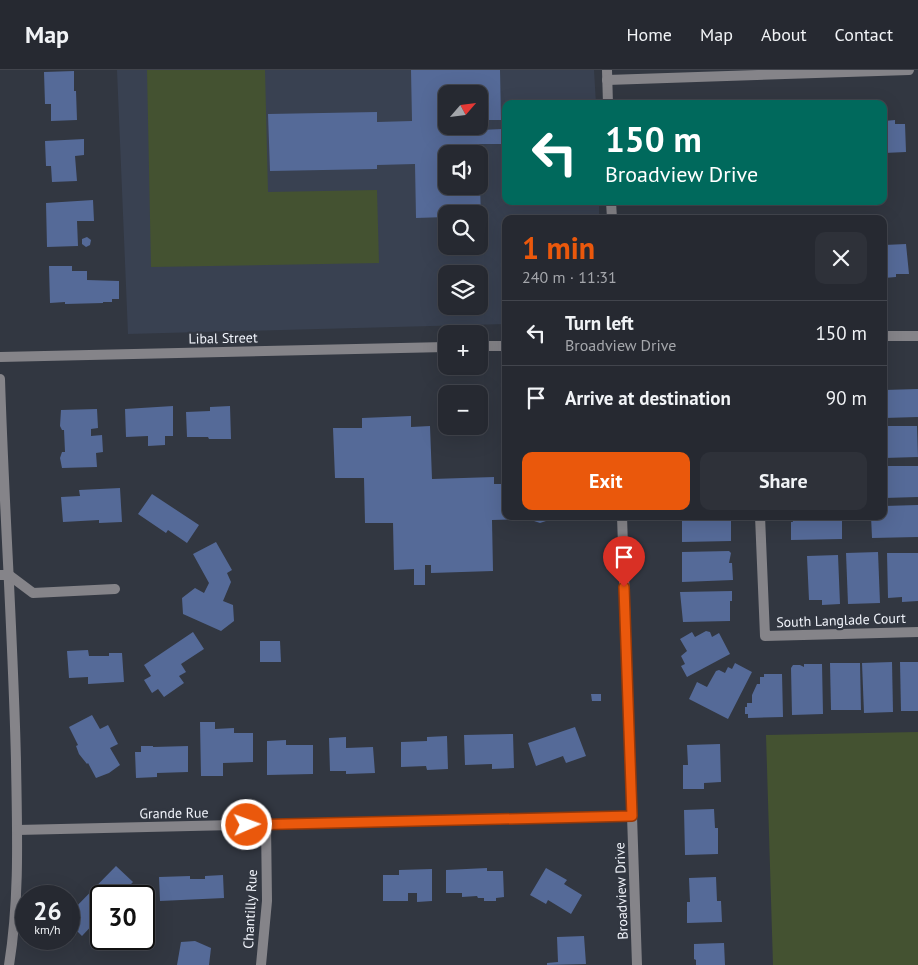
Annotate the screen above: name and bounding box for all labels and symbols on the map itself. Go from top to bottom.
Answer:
north arrow [438,85,488,135]
street label: Libal Street [188,328,258,348]
pin [603,536,645,587]
street label: South Langlade Court [776,609,906,631]
position arrow [220,798,272,850]
street label: Grande Rue [139,803,209,823]
street label: Broadview Drive [610,842,632,940]
street label: Chantilly Rue [239,869,261,949]
speed limit sign: 30 [90,885,155,950]

